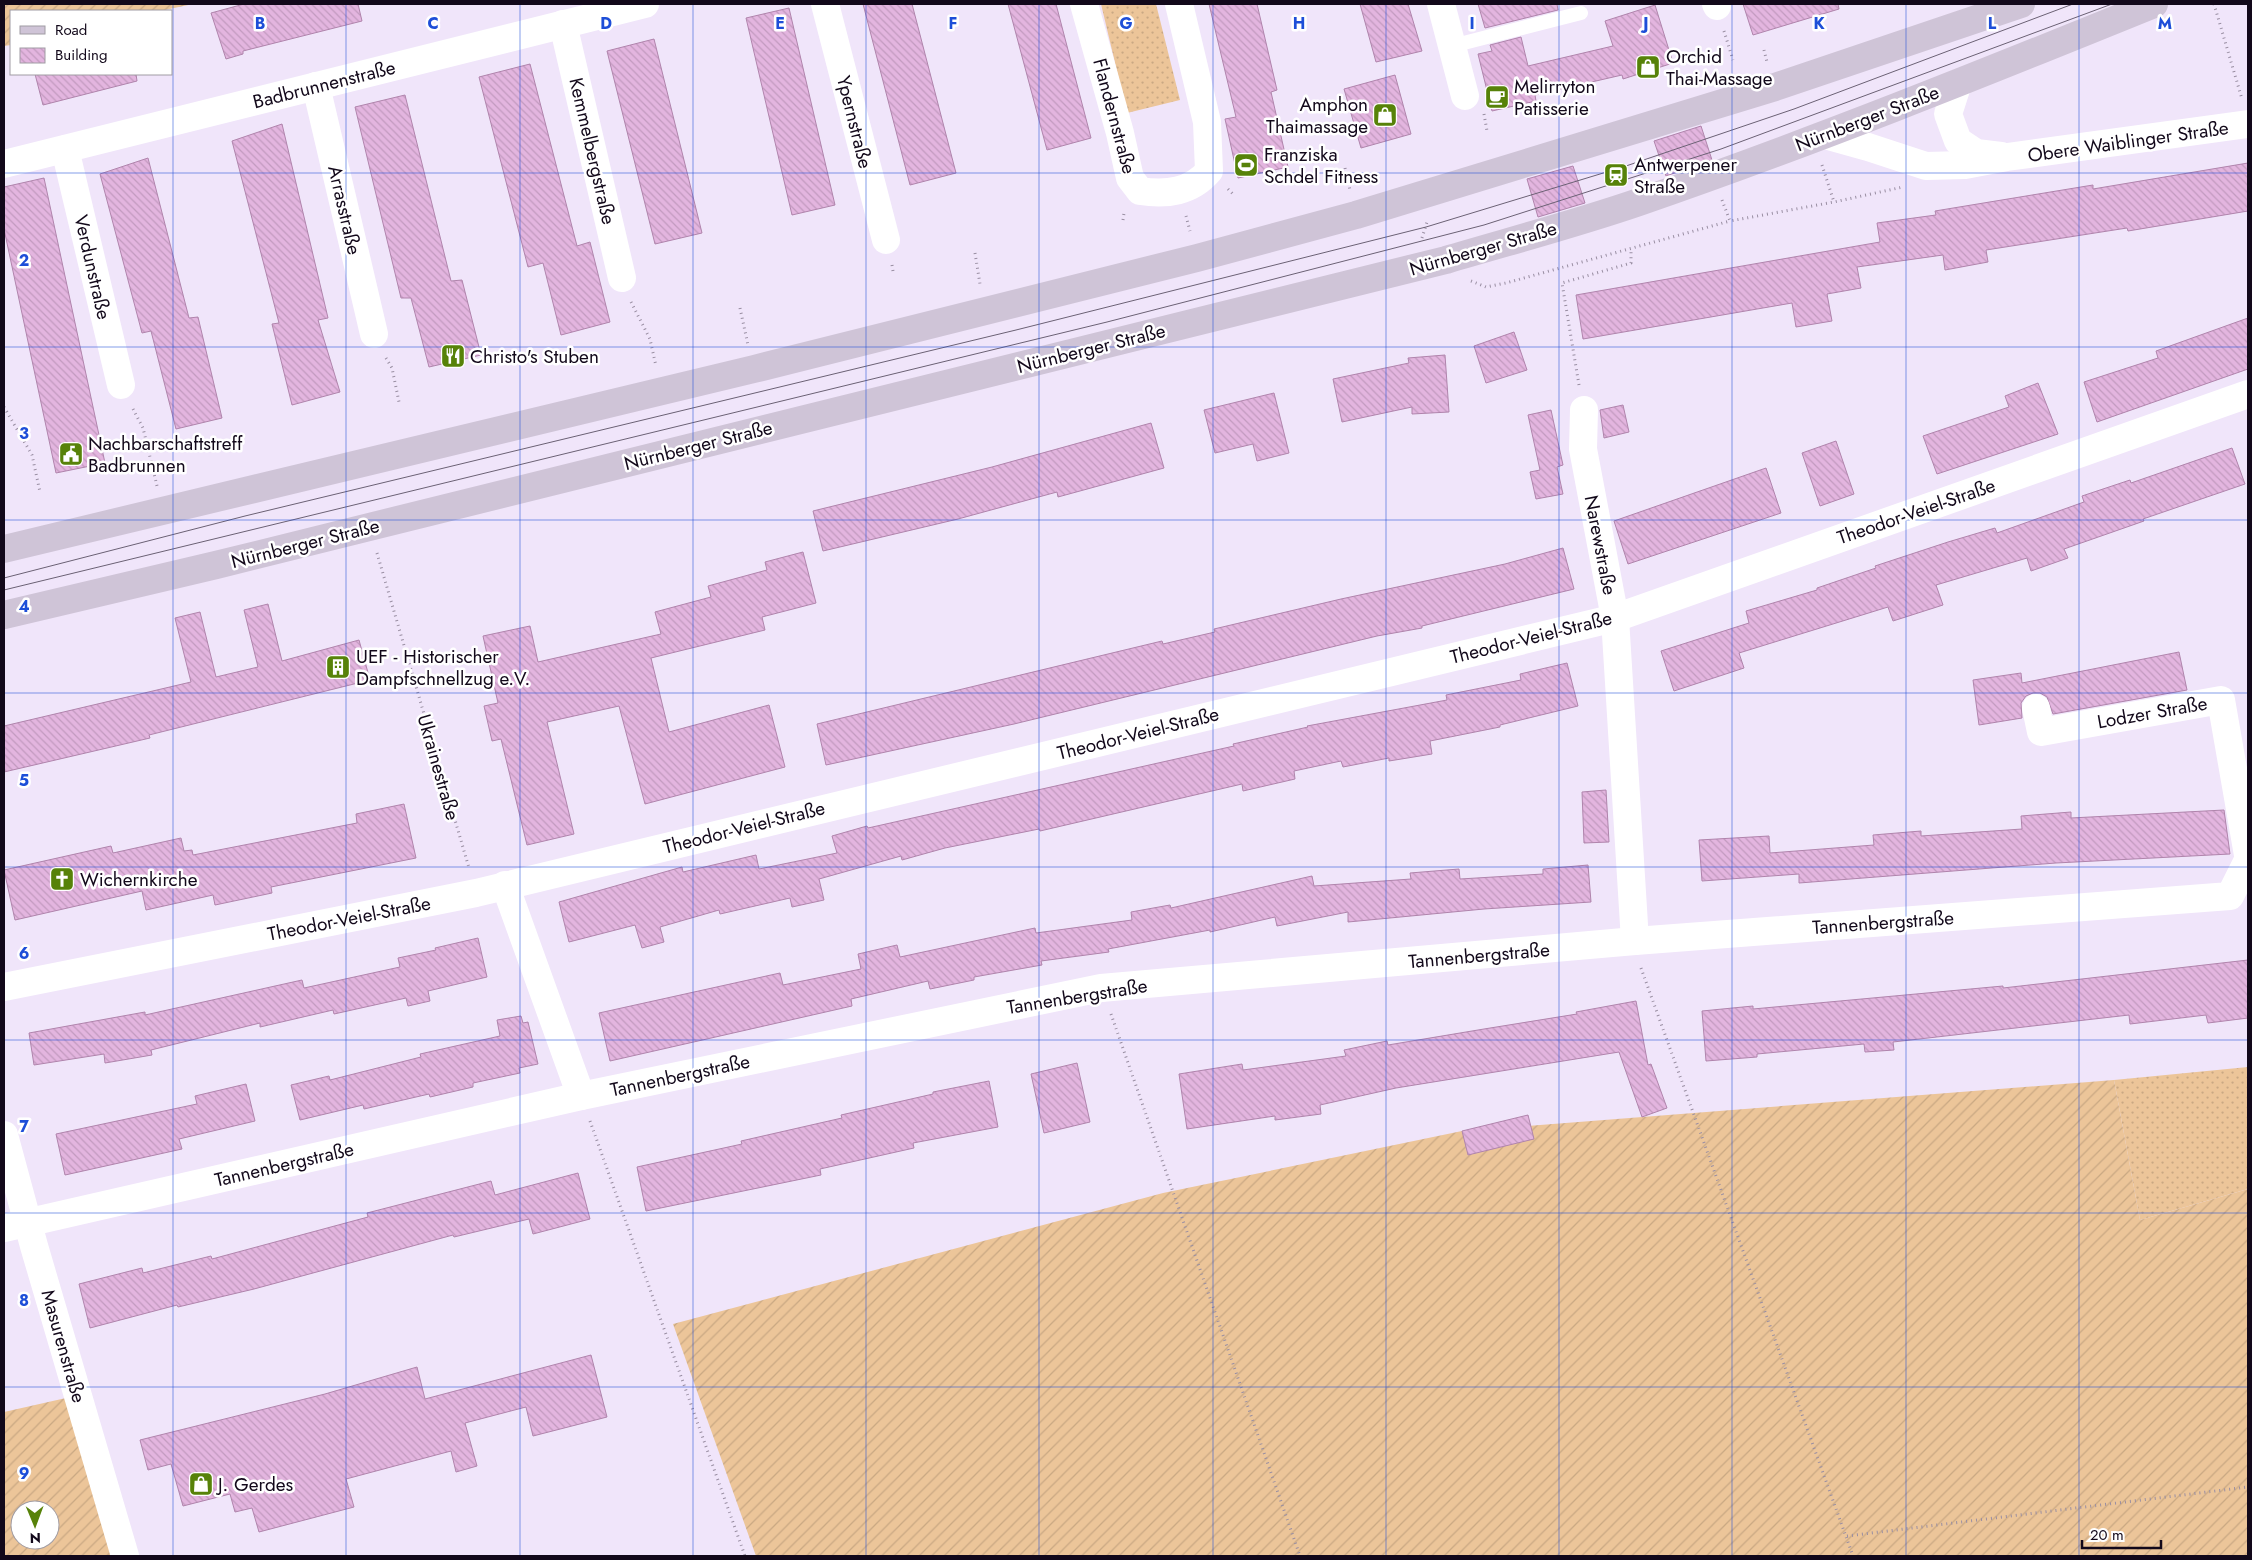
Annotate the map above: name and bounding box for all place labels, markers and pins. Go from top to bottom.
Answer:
place label: Orchid Thai-Massage [1666,43,1773,92]
shop icon: Orchid Thai-Massage [1635,54,1661,80]
place label: Melirryton Patisserie [1514,73,1595,122]
cafe icon: Melirryton Patisserie [1484,84,1510,110]
place label: Amphon Thaimassage [1266,91,1368,140]
shop icon: Amphon Thaimassage [1372,102,1398,128]
place label: Franziska Schdel Fitness [1264,141,1379,190]
place label: Antwerpener Straße [1634,151,1737,200]
sports icon: Franziska Schdel Fitness [1233,152,1259,178]
station icon: Antwerpener Straße [1603,162,1629,188]
restaurant icon: Christo's Stuben [440,343,466,369]
place label: Christo's Stuben [470,343,599,370]
place label: Nachbarschaftstreff Badbrunnen [88,430,243,479]
public building icon: Nachbarschaftstreff Badbrunnen [58,441,84,467]
place label: UEF - Historischer Dampfschnellzug e.V. [356,643,530,692]
building icon: UEF - Historischer Dampfschnellzug e.V. [325,654,351,680]
church icon: Wichernkirche [49,866,75,892]
place label: Wichernkirche [80,866,198,893]
shop icon: J. Gerdes [188,1471,214,1497]
place label: J. Gerdes [215,1471,294,1498]

